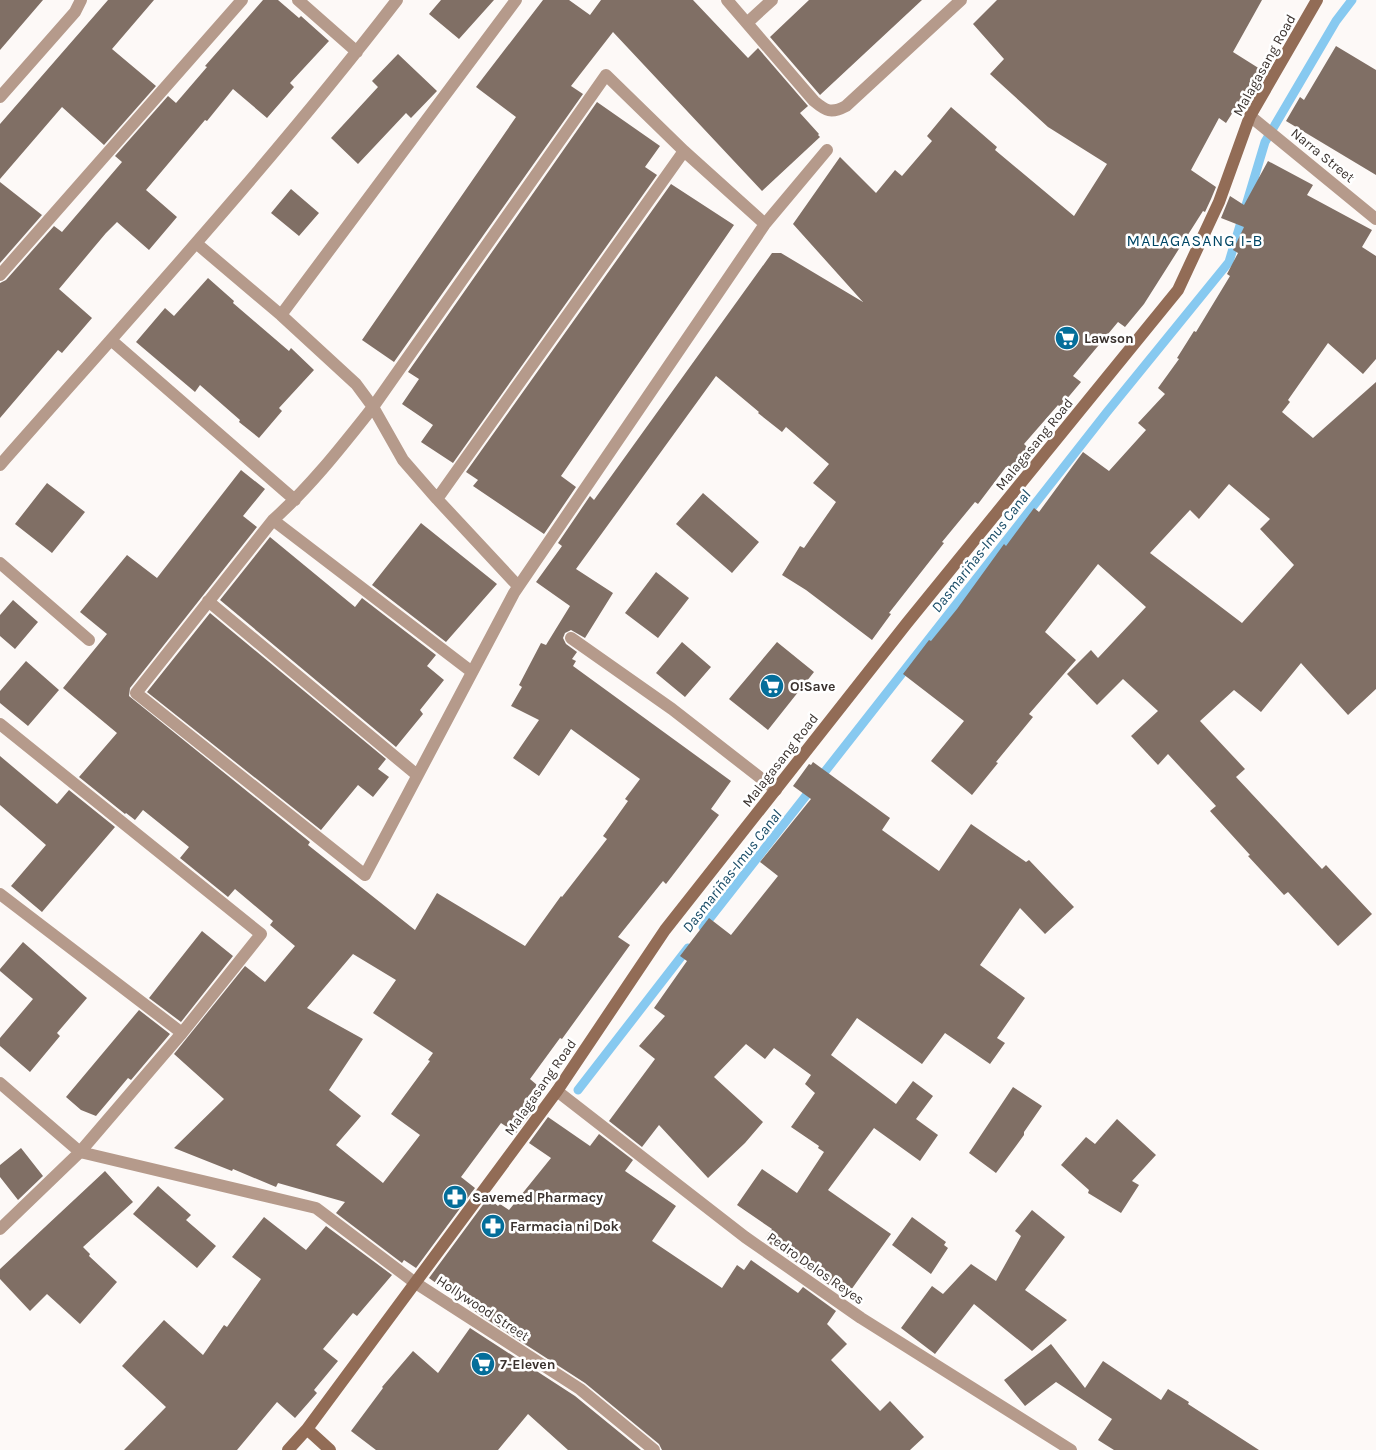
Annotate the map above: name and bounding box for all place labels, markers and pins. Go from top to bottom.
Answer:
supermarket icon: Lawson [1054,325,1080,351]
place label: Lawson [1084,330,1134,347]
supermarket icon: O!Save [759,673,785,699]
place label: O!Save [790,678,835,695]
pharmacy icon: Savemed Pharmacy [442,1184,468,1210]
place label: Savemed Pharmacy [472,1189,603,1206]
pharmacy icon: Farmacia ni Dok [480,1213,506,1239]
place label: Farmacia ni Dok [510,1218,620,1235]
supermarket icon: 7-Eleven [470,1351,496,1377]
place label: 7-Eleven [500,1356,556,1373]

